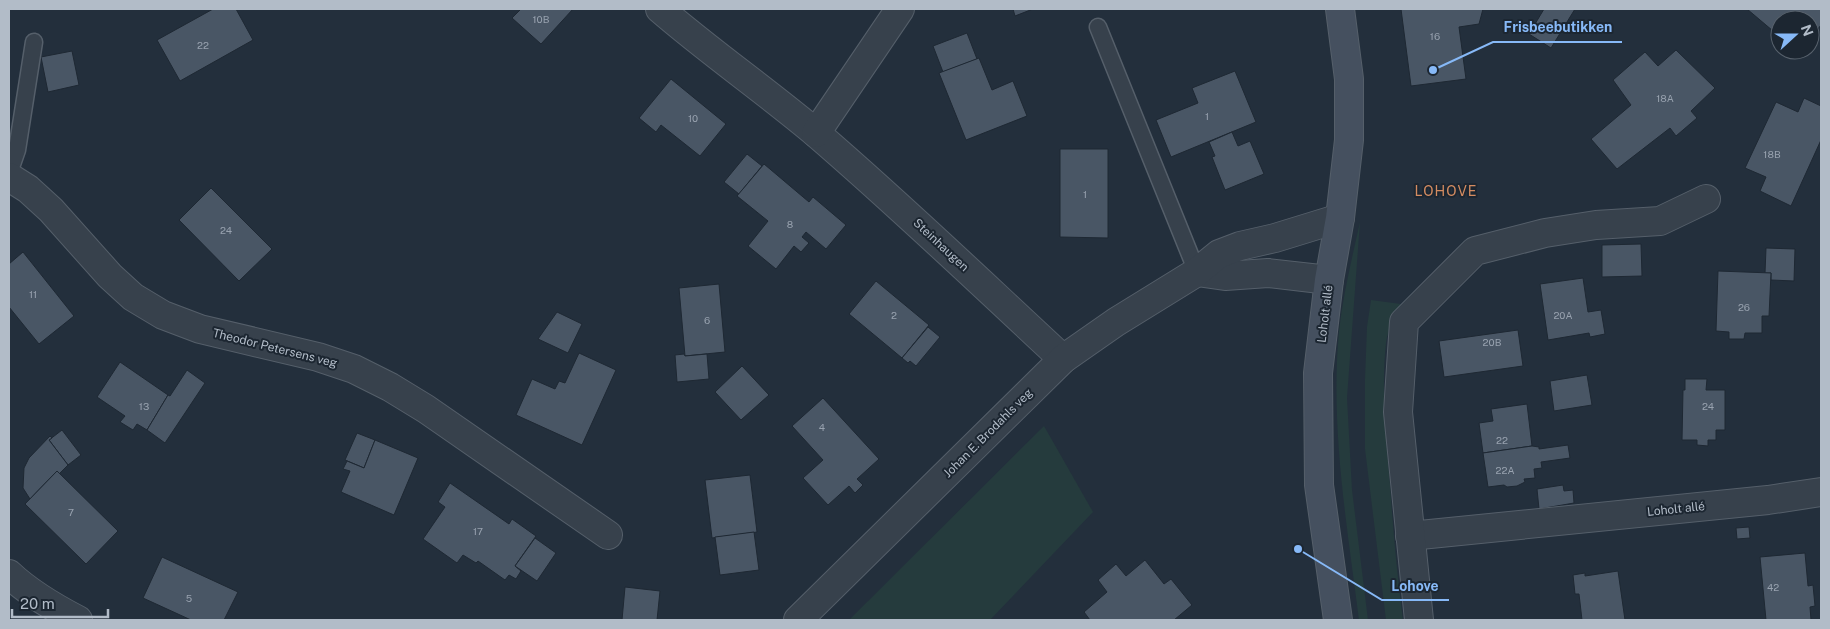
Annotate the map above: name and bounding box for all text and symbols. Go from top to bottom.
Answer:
north arrow [1770,10,1820,60]
house number: 10B [533,13,550,25]
callout: Frisbeebutikken [1493,13,1622,42]
text: Frisbeebutikken [1504,19,1612,35]
text: N [1798,22,1817,38]
house number: 16 [1430,30,1440,42]
house number: 22 [197,39,209,51]
house number: 18A [1656,92,1674,104]
house number: 1 [1205,110,1209,122]
house number: 10 [688,112,698,124]
house number: 18B [1763,148,1781,160]
district label: LOHOVE [1415,183,1477,199]
house number: 1 [1083,188,1087,200]
street label: Steinhaugen [910,216,972,274]
house number: 8 [787,218,793,230]
house number: 24 [220,224,232,236]
street label: Loholt allé [1315,284,1336,344]
house number: 11 [29,288,37,300]
house number: 26 [1738,301,1750,313]
house number: 2 [891,309,897,321]
house number: 20A [1553,309,1573,321]
house number: 6 [704,314,710,326]
street label: Theodor Petersens veg [211,326,339,370]
house number: 20B [1483,336,1502,348]
street label: Johan E. Brodahls veg [941,386,1035,480]
house number: 13 [139,400,149,412]
house number: 24 [1702,400,1714,412]
house number: 4 [819,421,825,433]
house number: 22 [1496,434,1508,446]
house number: 22A [1495,464,1515,476]
street label: Loholt allé [1646,499,1706,519]
house number: 7 [68,506,74,518]
house number: 17 [473,525,483,537]
callout: Lohove [1382,571,1449,600]
text: Lohove [1391,578,1439,594]
house number: 42 [1767,581,1779,593]
scale bar [12,586,109,618]
house number: 5 [186,592,192,604]
text: 20 m [20,595,55,612]

